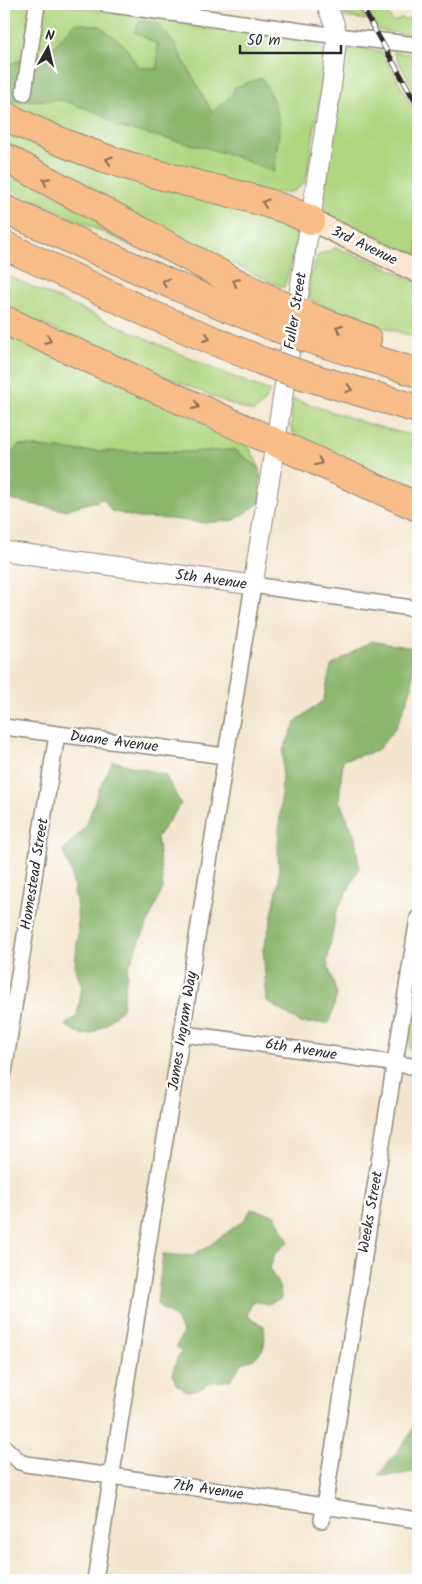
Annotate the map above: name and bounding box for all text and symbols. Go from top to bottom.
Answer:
north arrow [22,22,72,72]
scale bar [240,22,341,54]
text: N [44,25,56,48]
text: 50 m [247,29,281,53]
one-way arrow [105,155,113,165]
one-way arrow [42,177,51,187]
one-way arrow [262,198,270,208]
street label: 3rd Avenue [327,220,401,272]
street label: Fuller Street [278,270,314,351]
one-way arrow [161,277,170,288]
one-way arrow [232,278,241,288]
one-way arrow [336,324,344,334]
one-way arrow [202,331,211,342]
one-way arrow [43,333,52,344]
one-way arrow [345,384,353,394]
one-way arrow [191,400,200,411]
one-way arrow [314,455,323,466]
street label: 5th Avenue [174,563,249,597]
street label: Duane Avenue [68,725,160,759]
street label: Homestead Street [14,816,56,932]
street label: James Ingram Way [162,969,204,1092]
street label: 6th Avenue [263,1032,339,1068]
street label: Weeks Street [352,1169,390,1255]
street label: 7th Avenue [171,1473,245,1507]

